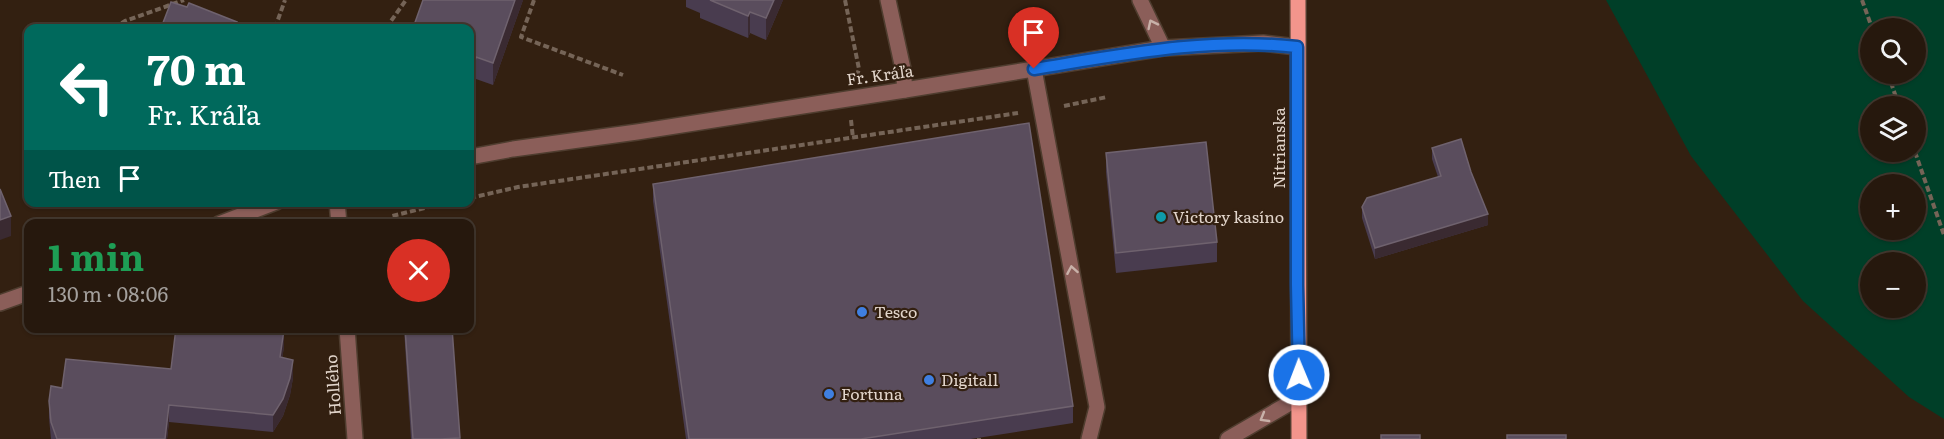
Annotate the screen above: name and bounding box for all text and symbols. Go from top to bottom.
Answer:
pin [1008,7,1059,69]
icon: arrive [1017,16,1050,49]
map controls [1860,18,1926,318]
button: search [1860,18,1926,84]
one-way arrow [1148,19,1159,30]
text: 70 m [147,36,246,98]
icon: left [48,48,126,126]
street label: Fr. Kráľa [845,57,915,91]
text: Fr. Kráľa [147,93,261,133]
button: layers [1860,96,1926,162]
street label: Nitrianska [1266,107,1290,189]
text: Then [48,162,101,195]
icon: arrive [113,162,146,195]
button: + [1860,174,1926,240]
place label: Victory kasíno [1173,204,1284,228]
marker: Victory kasíno [1154,210,1168,224]
text: 1 min [48,229,144,282]
button: close [387,239,450,302]
button: − [1860,252,1926,318]
one-way arrow [1066,266,1078,275]
text: 130 m · 08:06 [48,278,168,308]
place label: Tesco [874,299,917,323]
marker: Tesco [855,305,869,319]
position arrow [1267,343,1331,407]
street label: Hollého [318,354,346,416]
place label: Digitall [941,367,998,391]
marker: Digitall [922,373,936,387]
place label: Fortuna [841,381,903,405]
marker: Fortuna [822,387,836,401]
one-way arrow [1260,411,1270,423]

